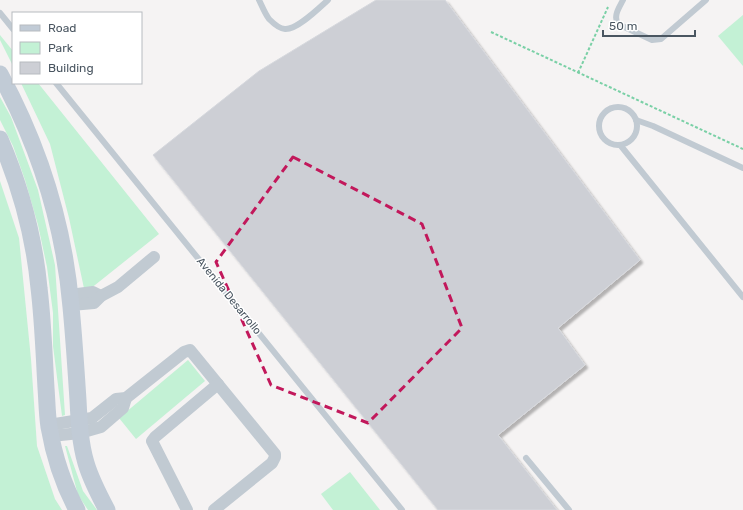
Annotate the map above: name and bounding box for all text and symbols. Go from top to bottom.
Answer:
legend [12,12,142,84]
scale bar [603,12,695,38]
text: 50 m [609,19,637,33]
text: Road [48,21,76,35]
text: Park [48,41,74,55]
text: Building [48,61,94,75]
street label: Avenida Desarrollo [194,255,264,337]

